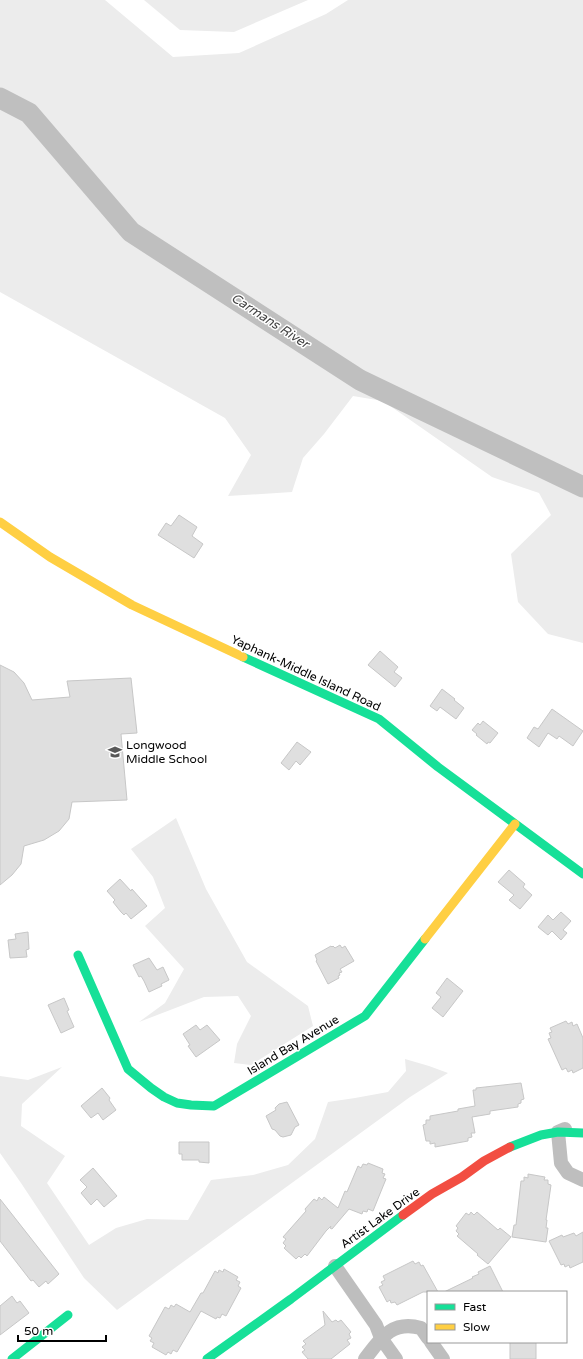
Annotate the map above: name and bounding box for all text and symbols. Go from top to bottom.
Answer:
water label: Carmans River [228,290,314,353]
street label: Yaphank-Middle Island Road [229,632,383,714]
place label: Longwood Middle School [126,738,207,766]
school or university icon: Longwood Middle School [107,744,123,760]
street label: Island Bay Avenue [245,1012,341,1078]
street label: Artist Lake Drive [338,1185,422,1251]
legend [427,1291,567,1343]
text: Fast [463,1300,487,1314]
scale bar [18,1317,106,1343]
text: Slow [463,1320,490,1334]
text: 50 m [24,1324,53,1338]

